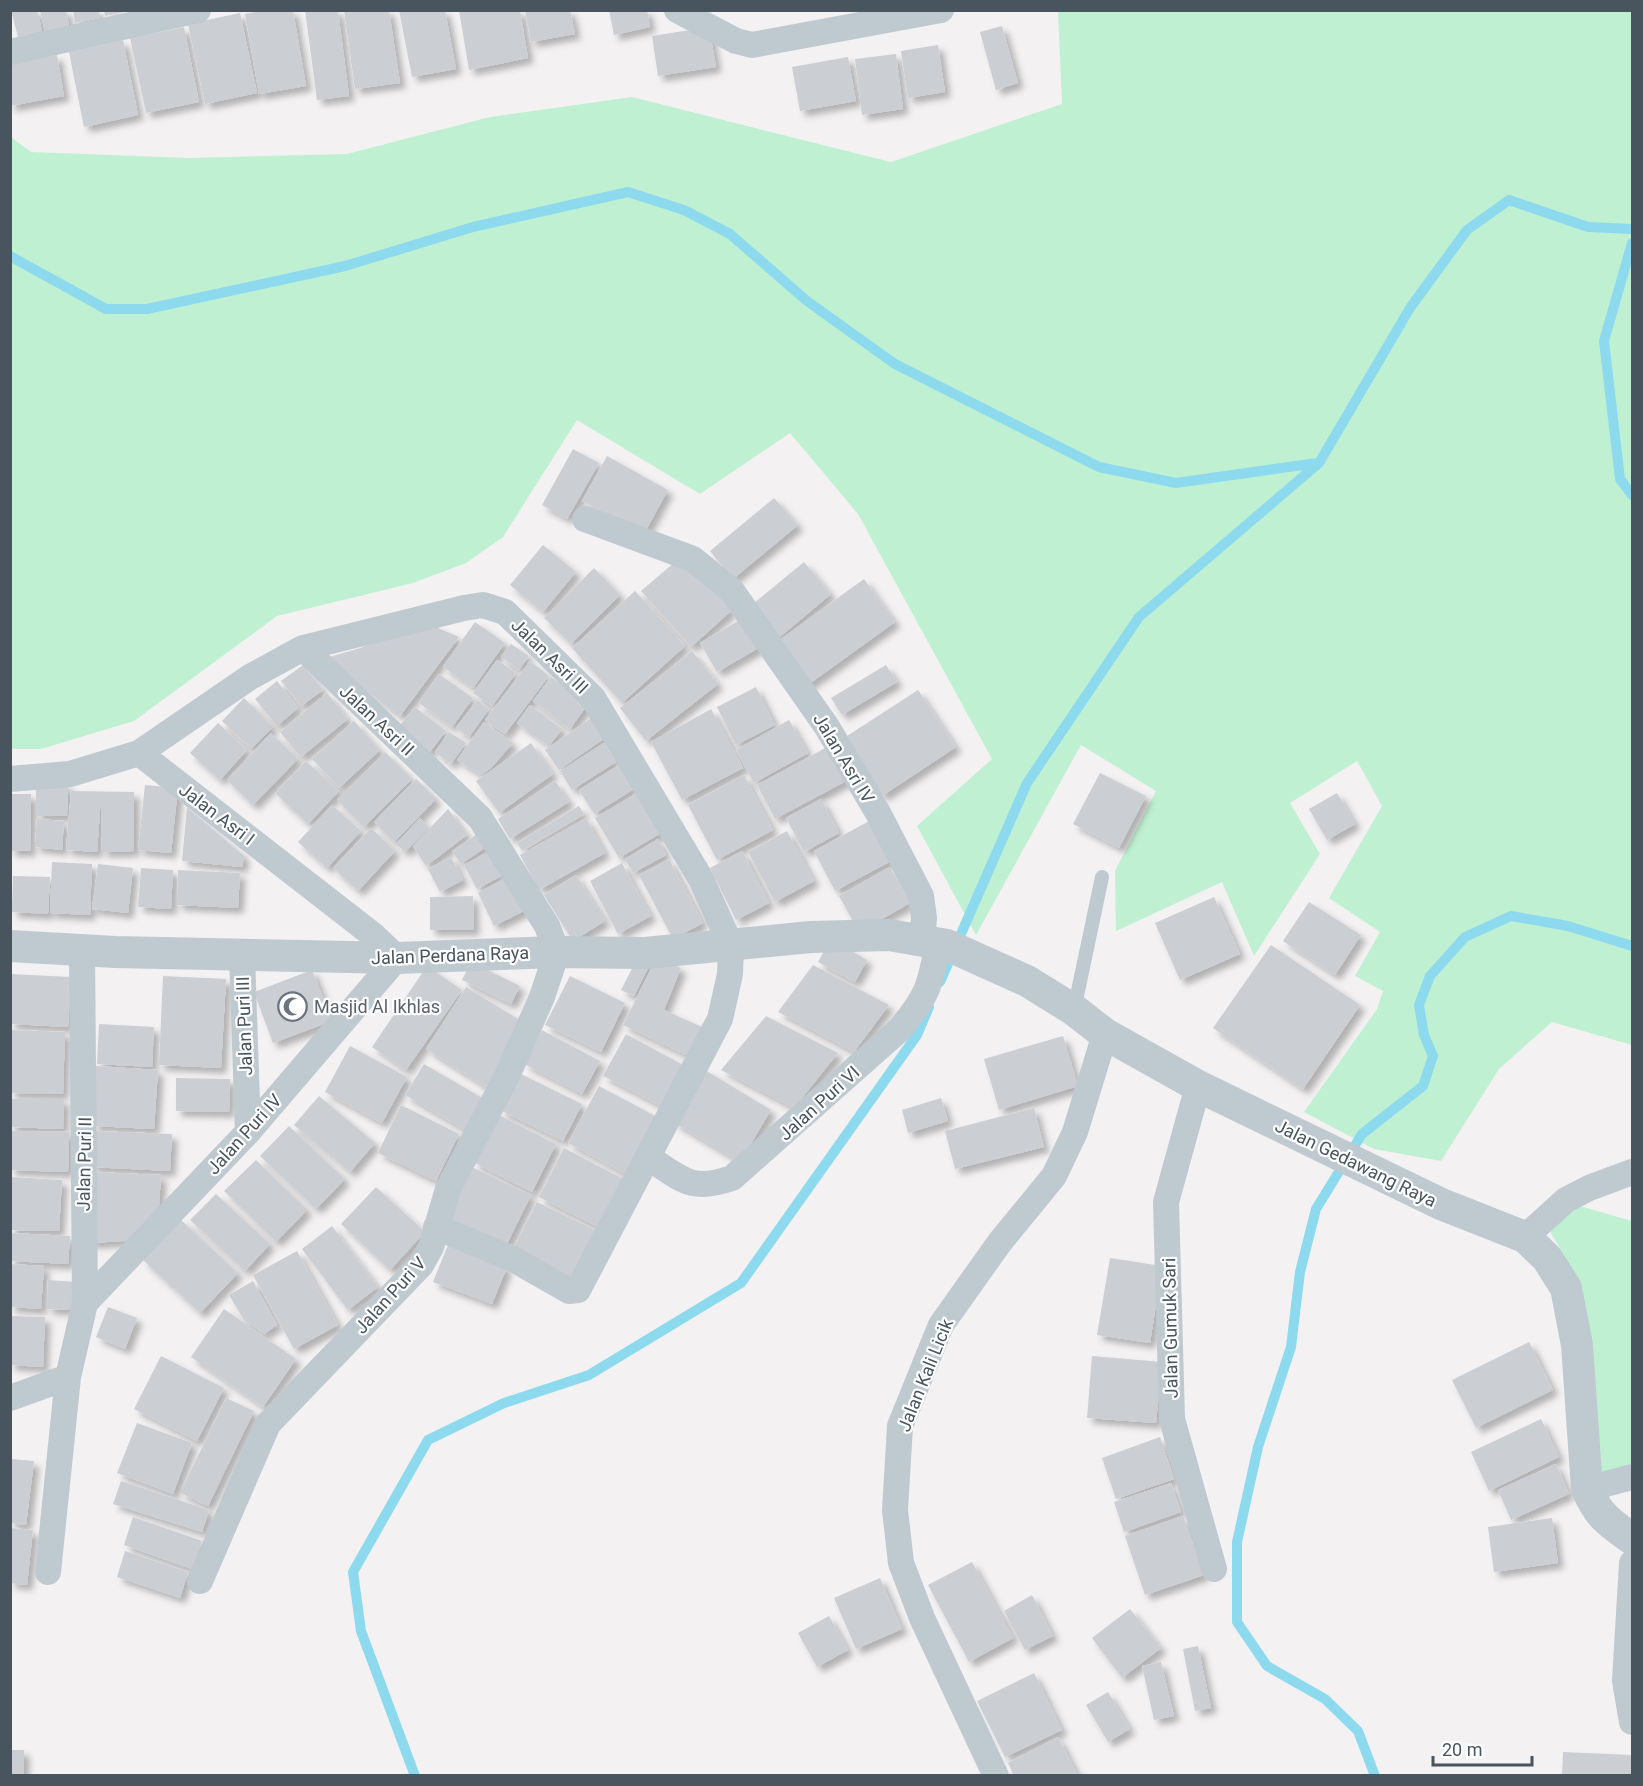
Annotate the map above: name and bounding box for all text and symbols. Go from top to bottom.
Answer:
street label: Jalan Asri III [507,614,593,698]
street label: Jalan Asri II [335,680,419,760]
street label: Jalan Asri IV [809,709,879,807]
street label: Jalan Asri I [175,779,259,849]
street label: Jalan Perdana Raya [371,942,529,968]
street label: Jalan Puri III [232,976,256,1076]
mosque icon: Masjid Al Ikhlas [277,990,309,1022]
place label: Masjid Al Ikhlas [314,996,440,1017]
street label: Jalan Puri VI [774,1061,864,1145]
street label: Jalan Puri IV [202,1089,286,1179]
street label: Jalan Gedawang Raya [1272,1115,1440,1211]
street label: Jalan Puri II [73,1117,95,1211]
street label: Jalan Puri V [350,1252,430,1338]
street label: Jalan Gumuk Sari [1158,1257,1182,1399]
street label: Jalan Kali Licik [893,1315,957,1434]
scale bar [1433,1729,1532,1767]
text: 20 m [1442,1739,1482,1760]

